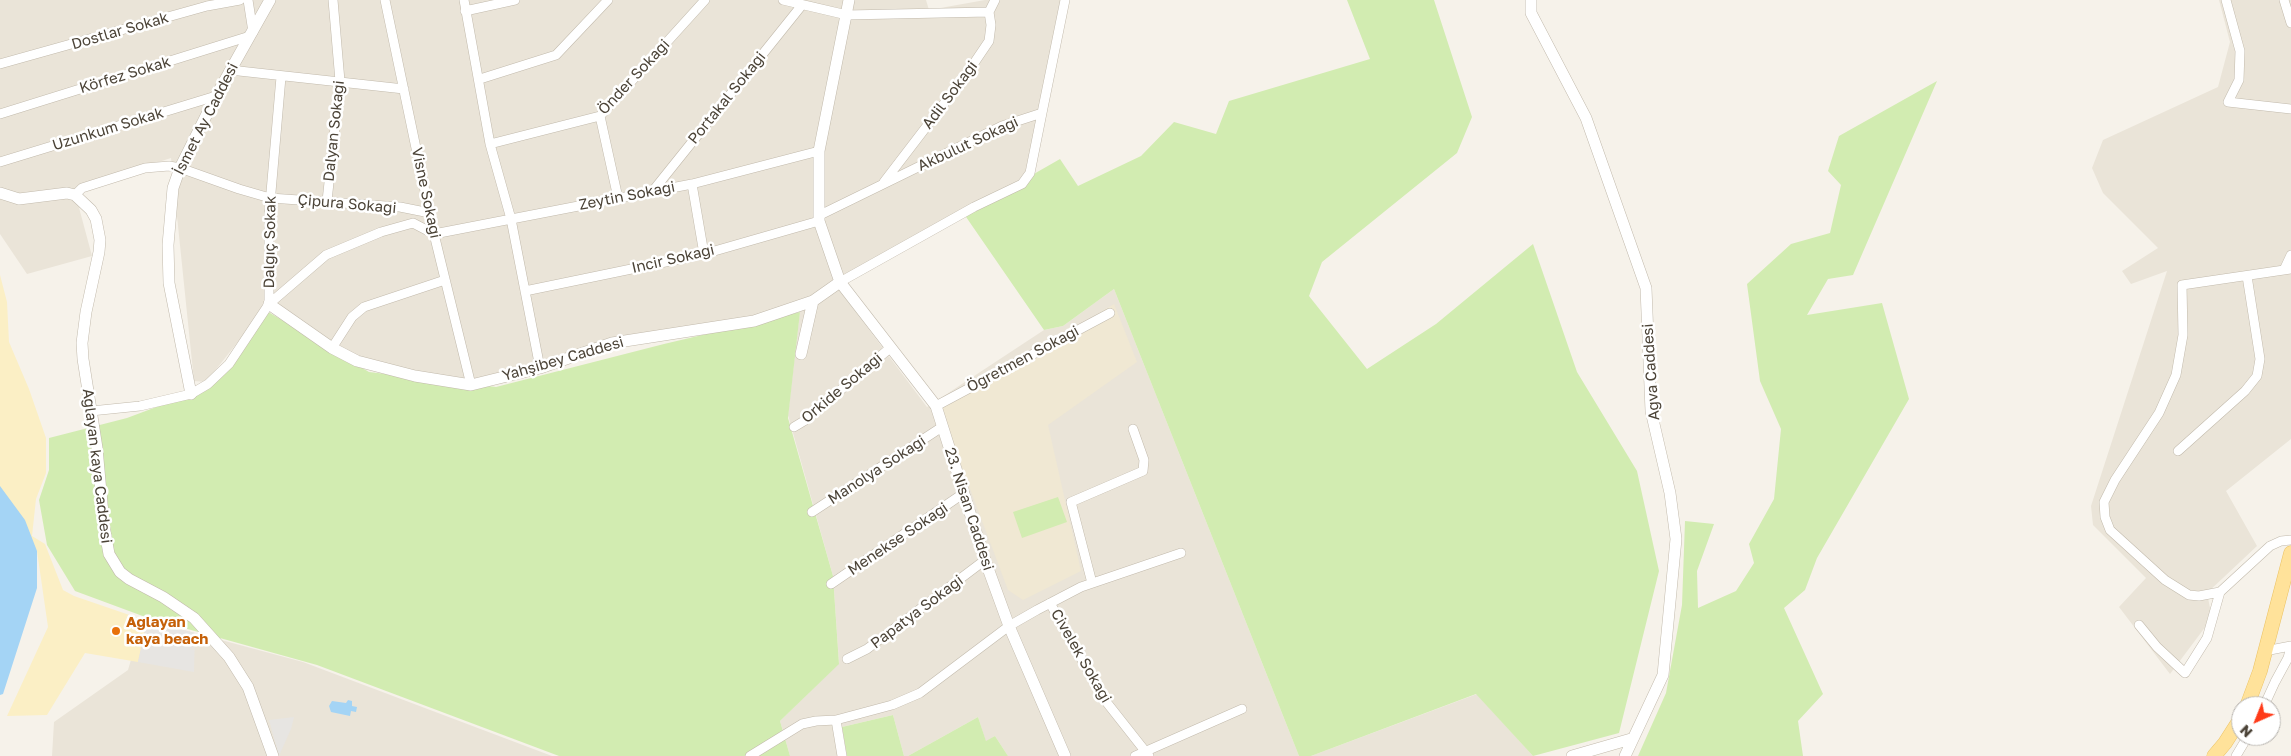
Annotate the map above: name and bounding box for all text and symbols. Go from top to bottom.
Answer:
street label: Dostlar Sokak [69,9,171,53]
street label: Önder Sokagi [595,36,673,118]
street label: Portakal Sokagi [684,48,770,148]
street label: Körfez Sokak [77,53,173,97]
street label: Adil Sokagi [919,58,981,132]
street label: İsmet Ay Caddesi [170,60,242,178]
street label: Dalyan Sokagi [320,80,348,182]
street label: Uzunkum Sokak [50,104,166,154]
street label: Akbulut Sokagi [915,113,1021,175]
street label: Visne Sokagi [408,146,444,240]
street label: Zeytin Sokagi [577,178,677,214]
street label: Çipura Sokagi [297,191,397,217]
street label: Dalgıç Sokak [260,196,280,288]
street label: Incir Sokagi [630,241,716,277]
street label: Ögretmen Sokagi [964,322,1082,396]
street label: Ağva Caddesi [1639,323,1663,421]
street label: Yahşibey Caddesi [500,333,626,385]
street label: Orkide Sokagi [798,349,886,427]
street label: Ağlayan kaya Caddesi [79,387,115,545]
street label: Manolya Sokagi [825,432,929,508]
street label: 23. Nisan Caddesi [941,445,997,573]
street label: Menekse Sokagi [844,499,952,579]
street label: Papatya Sokagi [867,571,967,653]
street label: Civelek Sokagi [1047,606,1115,706]
place label: Ağlayan kaya beach [126,613,208,648]
marker: Ağlayan kaya beach [110,625,122,637]
north arrow [2231,696,2281,746]
text: N [2236,722,2256,741]

